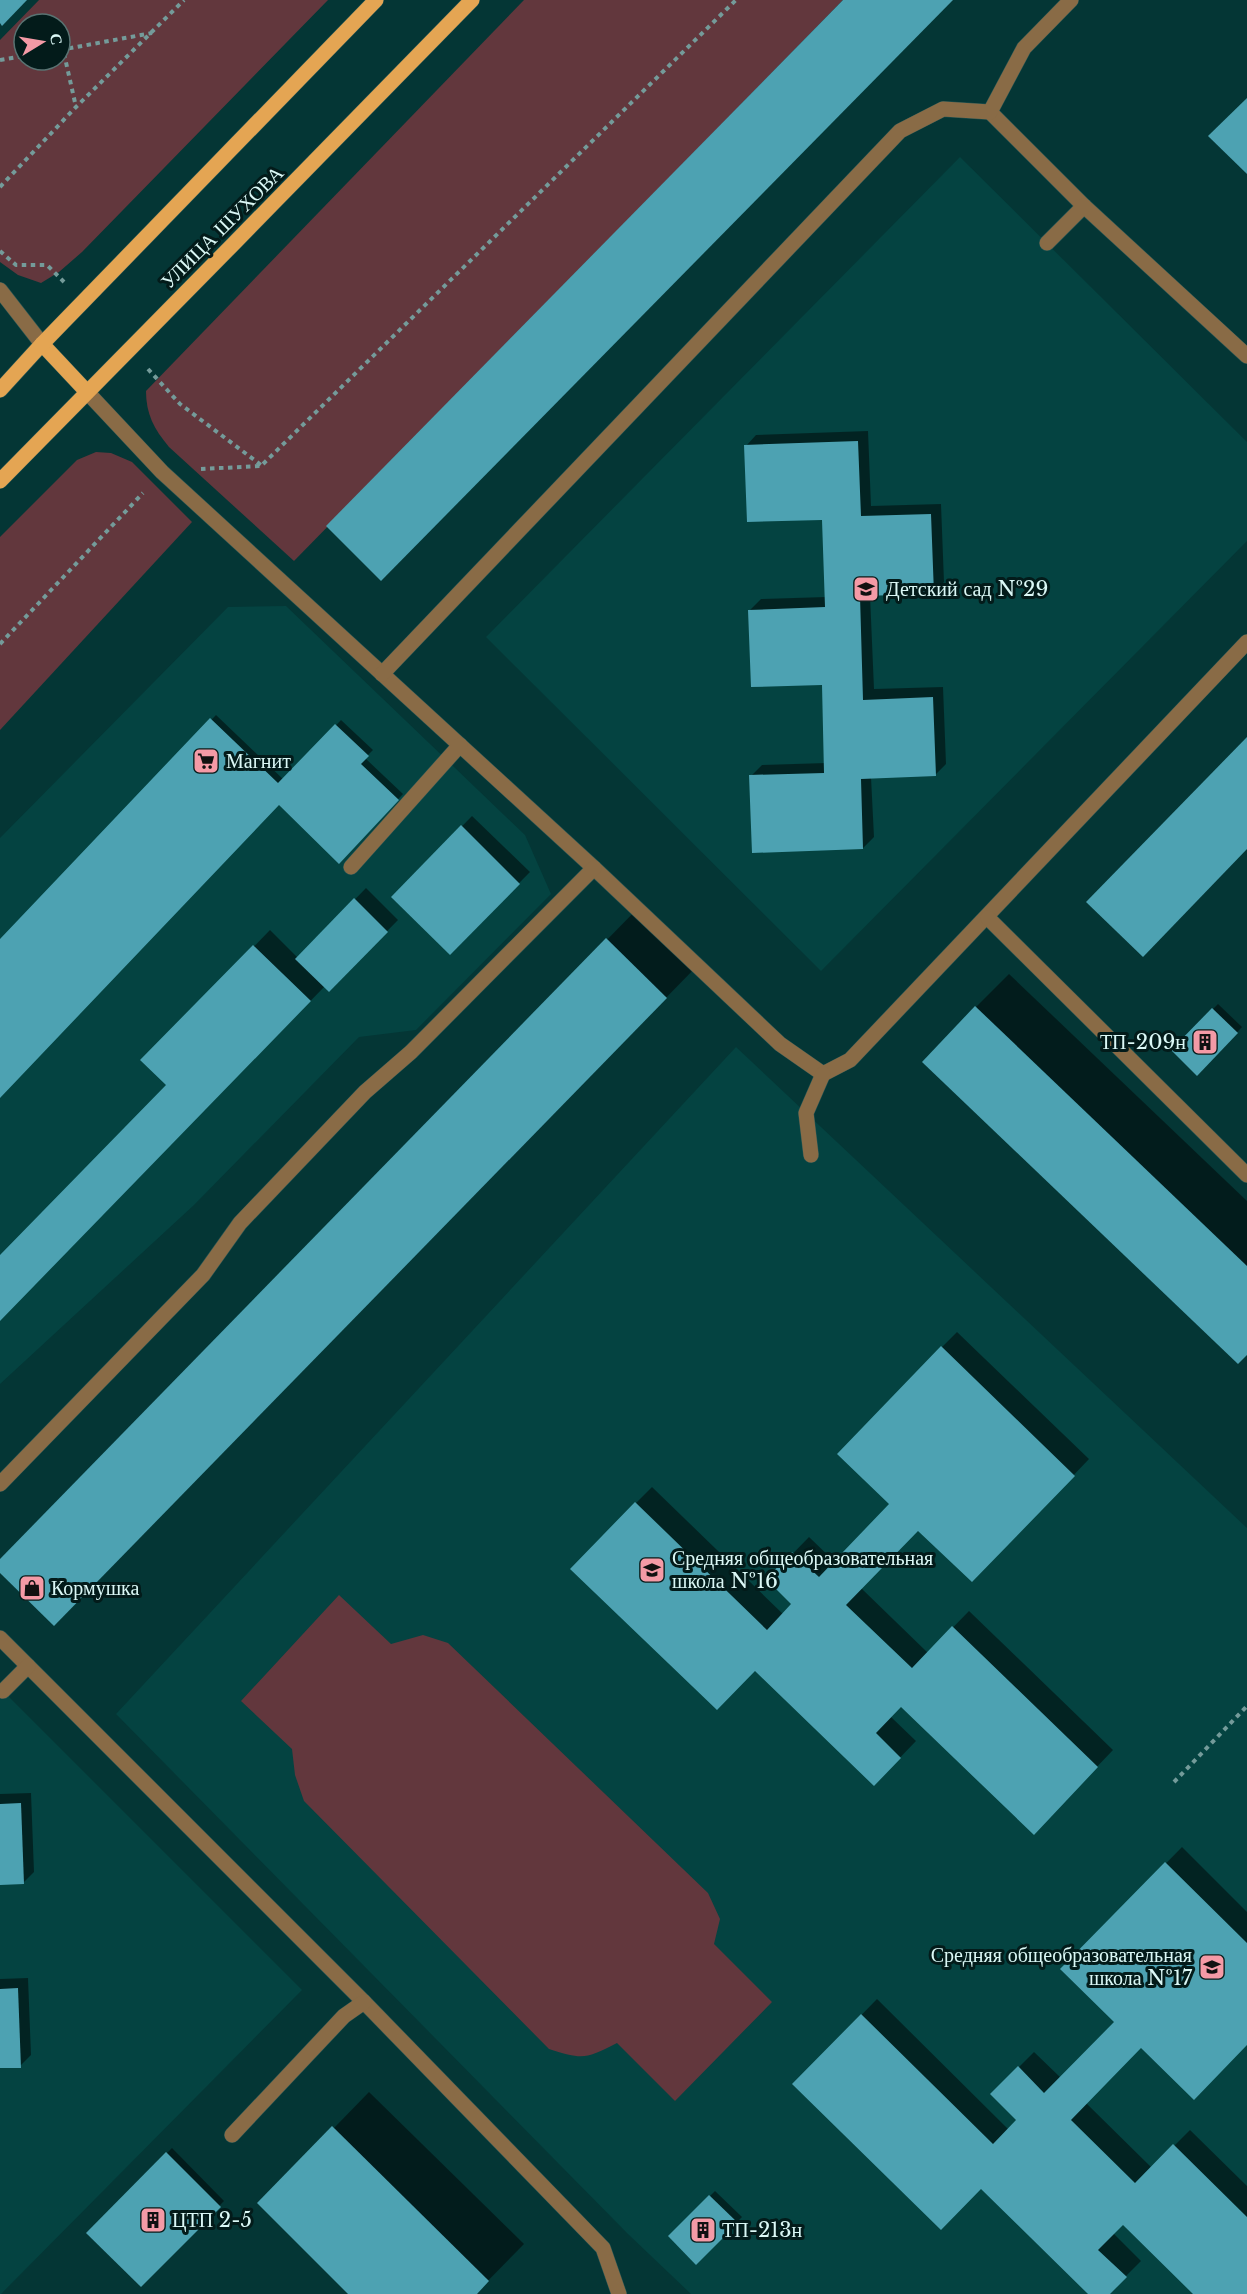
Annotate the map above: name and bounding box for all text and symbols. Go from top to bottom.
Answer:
north arrow [12,12,72,72]
text: С [46,32,68,47]
street label: УЛИЦА ШУХОВА [156,160,289,293]
school or university icon: Детский сад №29 [851,574,881,604]
place label: Детский сад №29 [886,577,1048,601]
supermarket icon: Магнит [191,746,221,776]
place label: Магнит [226,749,291,773]
building icon: ТП-209н [1190,1027,1220,1057]
place label: ТП-209н [1100,1030,1186,1054]
place label: Средняя общеобразовательная школа №16 [672,1546,933,1593]
school or university icon: Средняя общеобразовательная школа №16 [637,1555,667,1585]
shop icon: Кормушка [17,1573,47,1603]
place label: Кормушка [51,1576,140,1600]
place label: Средняя общеобразовательная школа №17 [931,1943,1193,1990]
school or university icon: Средняя общеобразовательная школа №17 [1197,1952,1227,1982]
building icon: ЦТП 2-5 [138,2205,168,2235]
place label: ЦТП 2-5 [172,2208,252,2232]
building icon: ТП-213н [688,2215,718,2245]
place label: ТП-213н [722,2218,802,2242]

